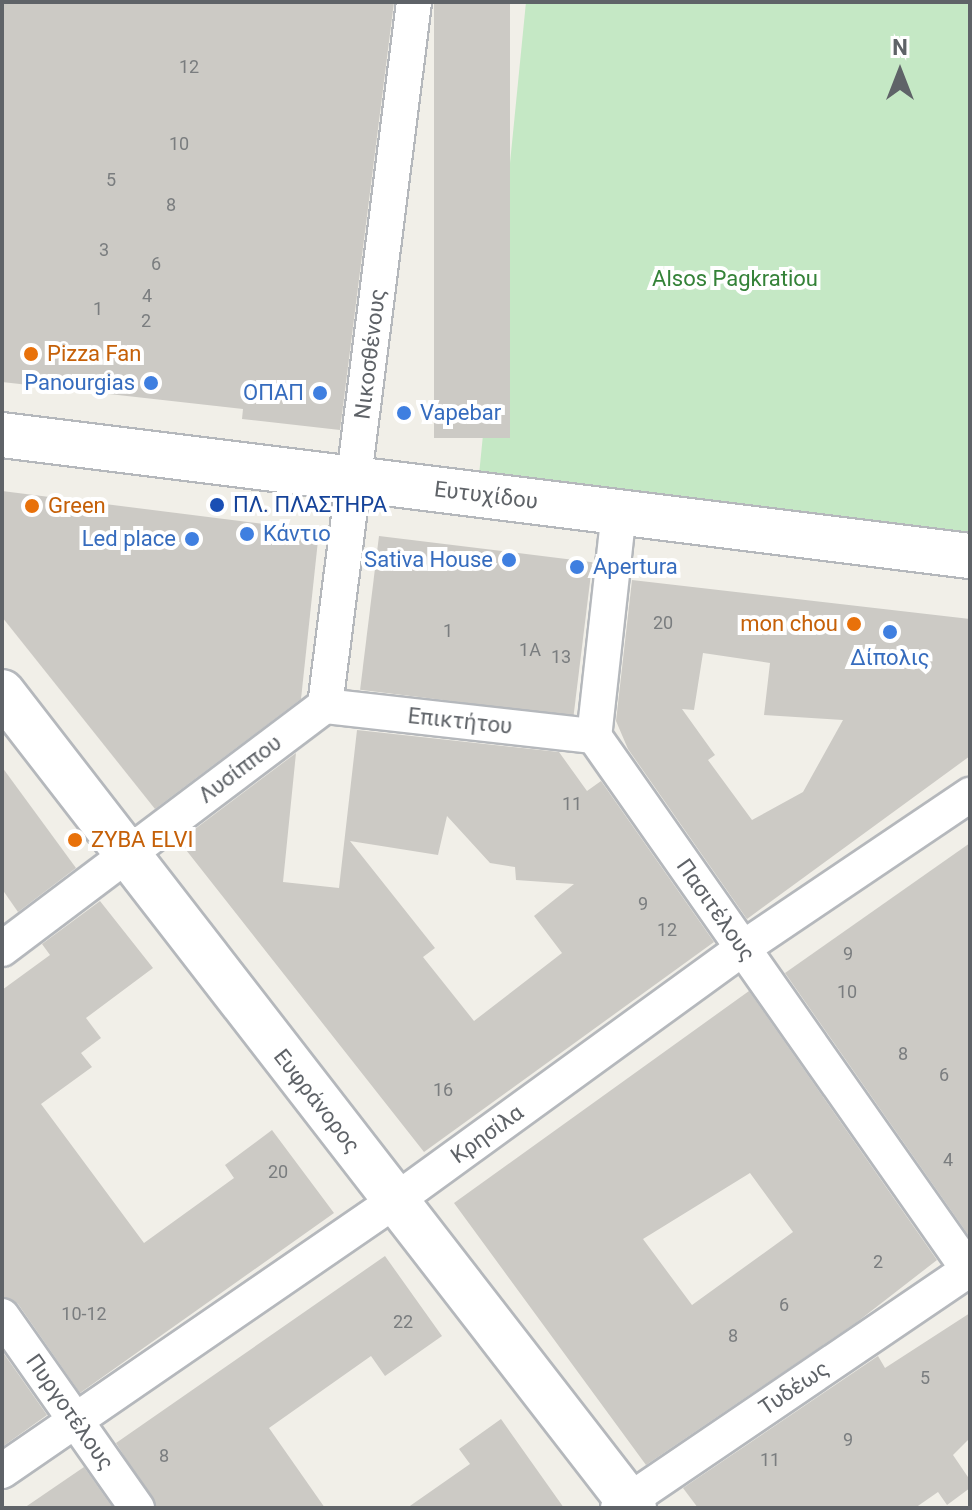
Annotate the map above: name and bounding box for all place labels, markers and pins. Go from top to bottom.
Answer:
place label: Pizza Fan [47,341,141,367]
marker: Pizza Fan [22,345,40,363]
place label: Panourgias [24,370,135,396]
marker: Panourgias [142,374,160,392]
place label: ΟΠΑΠ [243,380,304,406]
marker: ΟΠΑΠ [311,384,329,402]
place label: Vapebar [420,400,501,426]
marker: Vapebar [395,404,413,422]
place label: ΠΛ. ΠΛΑΣΤΗΡΑ [233,492,387,518]
place label: Green [48,493,106,519]
marker: ΠΛ. ΠΛΑΣΤΗΡΑ [208,496,226,514]
marker: Green [23,497,41,515]
place label: Κάντιο [263,521,331,547]
marker: Κάντιο [238,525,256,543]
place label: Led place [82,526,176,552]
marker: Led place [183,530,201,548]
place label: Sativa House [364,547,493,573]
marker: Sativa House [500,551,518,569]
place label: Apertura [593,554,678,580]
marker: Apertura [568,558,586,576]
place label: mon chou [740,611,838,637]
marker: mon chou [845,615,863,633]
marker: Δίπολις [881,623,899,641]
place label: Δίπολις [850,645,930,671]
place label: ΖΥΒΑ ELVI [91,827,193,853]
marker: ΖΥΒΑ ELVI [66,831,84,849]

